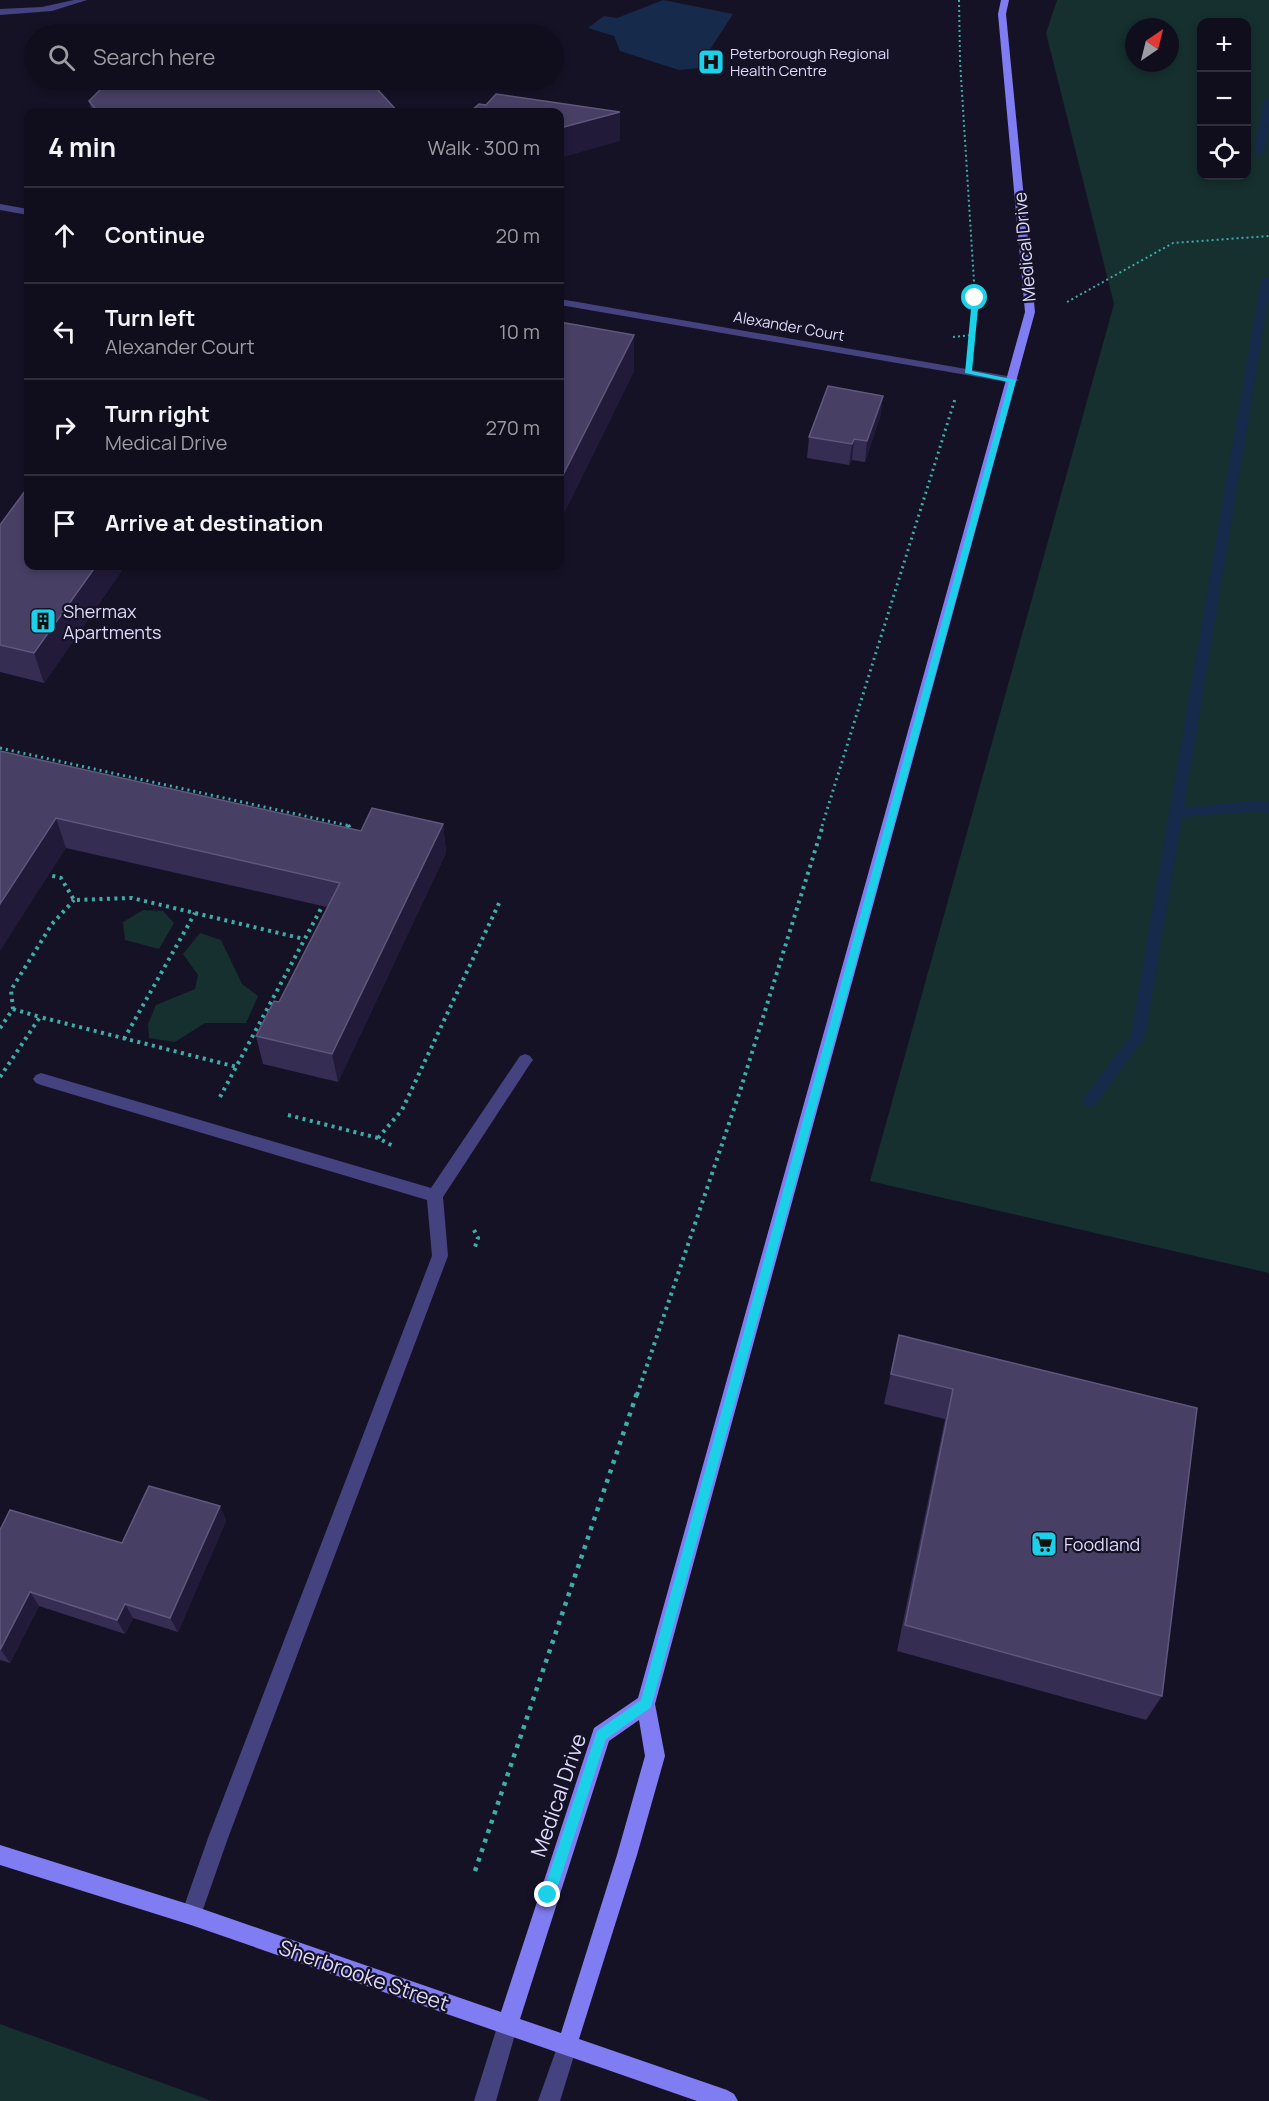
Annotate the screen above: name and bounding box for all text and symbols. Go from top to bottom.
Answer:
north arrow [1125,18,1179,72]
map controls [1197,18,1251,180]
button: + [1197,18,1251,72]
search box [24,24,564,90]
icon: search [45,41,78,74]
text: Search here [93,42,215,72]
place label: Peterborough Regional Health Centre [730,43,889,81]
hospital icon: Peterborough Regional Health Centre [696,47,726,77]
button: − [1197,72,1251,126]
button: locate [1197,126,1251,180]
text: 4 min [48,129,116,165]
text: Walk · 300 m [428,134,540,161]
street label: Medical Drive [1007,191,1041,303]
icon: ahead [48,219,81,252]
text: Continue [105,220,205,250]
text: 20 m [495,222,540,249]
route start [961,284,987,310]
text: Turn left [105,303,195,333]
street label: Alexander Court [732,306,846,346]
icon: left [48,315,81,348]
text: 10 m [499,318,540,345]
text: Alexander Court [105,333,255,360]
text: Turn right [105,399,210,429]
icon: right [48,411,81,444]
text: 270 m [485,414,540,441]
text: Medical Drive [105,429,228,456]
icon: arrive [48,507,81,540]
text: Arrive at destination [105,508,323,538]
place label: Shermax Apartments [63,599,162,644]
building icon: Shermax Apartments [28,606,58,636]
supermarket icon: Foodland [1029,1529,1059,1559]
place label: Foodland [1064,1532,1140,1556]
street label: Medical Drive [524,1730,592,1860]
route end [534,1881,560,1907]
street label: Sherbrooke Street [275,1933,453,2017]

